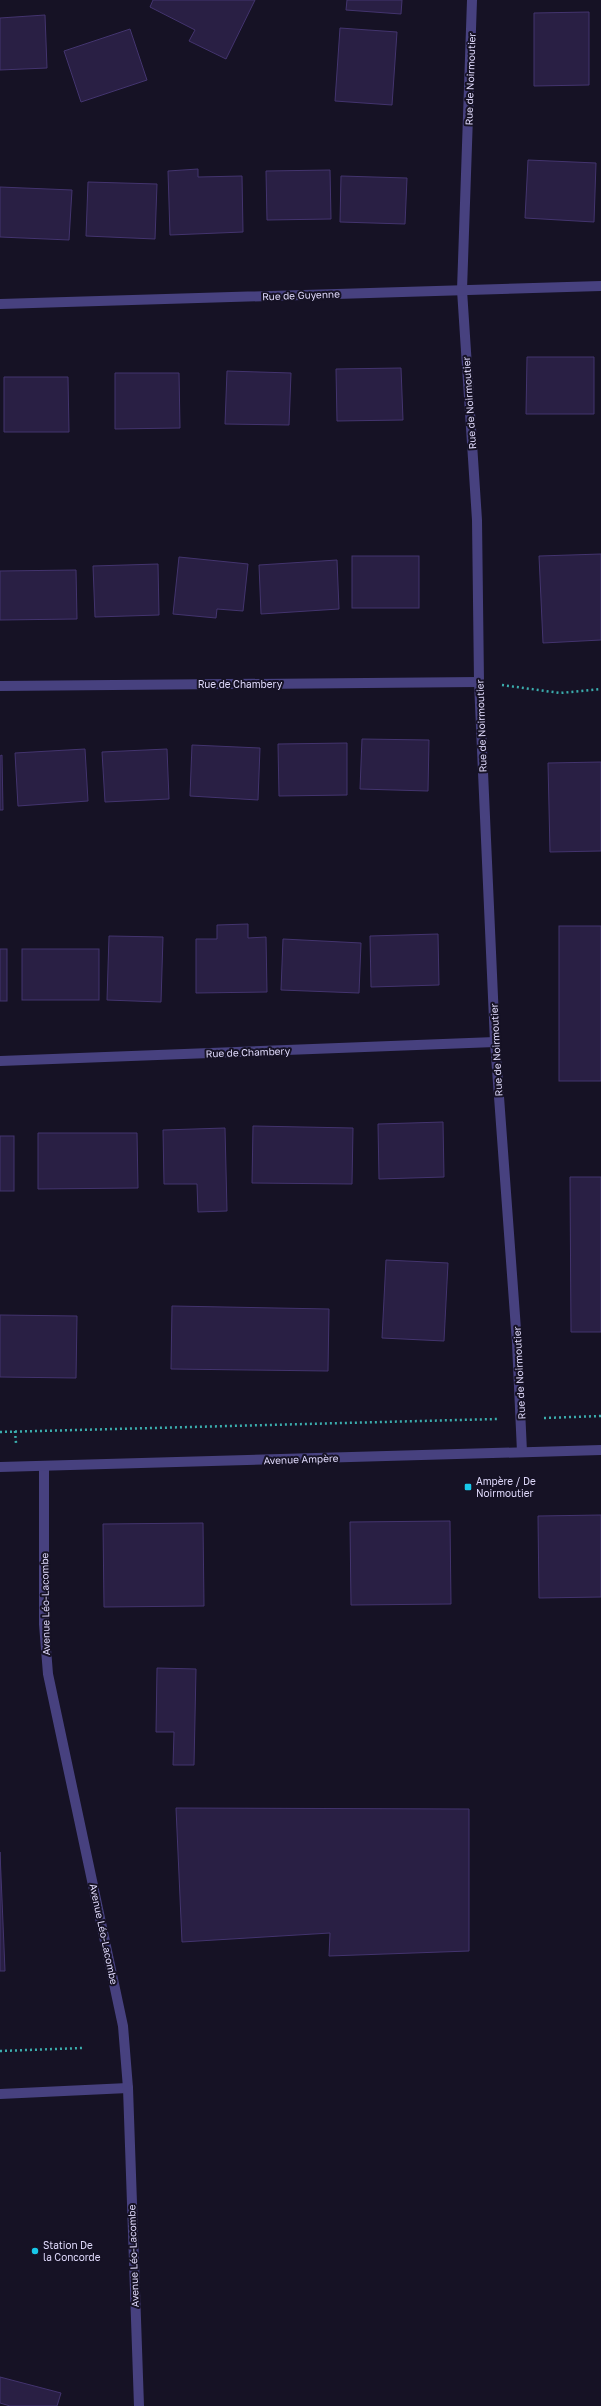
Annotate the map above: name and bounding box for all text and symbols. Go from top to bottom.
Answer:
street label: Rue de Noirmoutier [462,32,478,126]
street label: Rue de Guyenne [262,288,340,302]
street label: Rue de Noirmoutier [460,356,478,450]
street label: Rue de Chambery [198,678,283,690]
street label: Rue de Noirmoutier [473,679,489,773]
street label: Rue de Noirmoutier [488,1003,504,1097]
street label: Rue de Chambery [206,1045,291,1059]
street label: Rue de Noirmoutier [511,1326,527,1420]
street label: Avenue Ampère [263,1452,339,1466]
place label: Ampère / De Noirmoutier [476,1475,536,1499]
marker: Ampère / De Noirmoutier [463,1482,473,1492]
street label: Avenue Léo-Lacombe [38,1552,52,1655]
street label: Avenue Léo-Lacombe [87,1883,121,1986]
street label: Avenue Léo-Lacombe [125,2204,141,2308]
place label: Station De la Concorde [43,2239,101,2263]
marker: Station De la Concorde [30,2246,40,2256]

